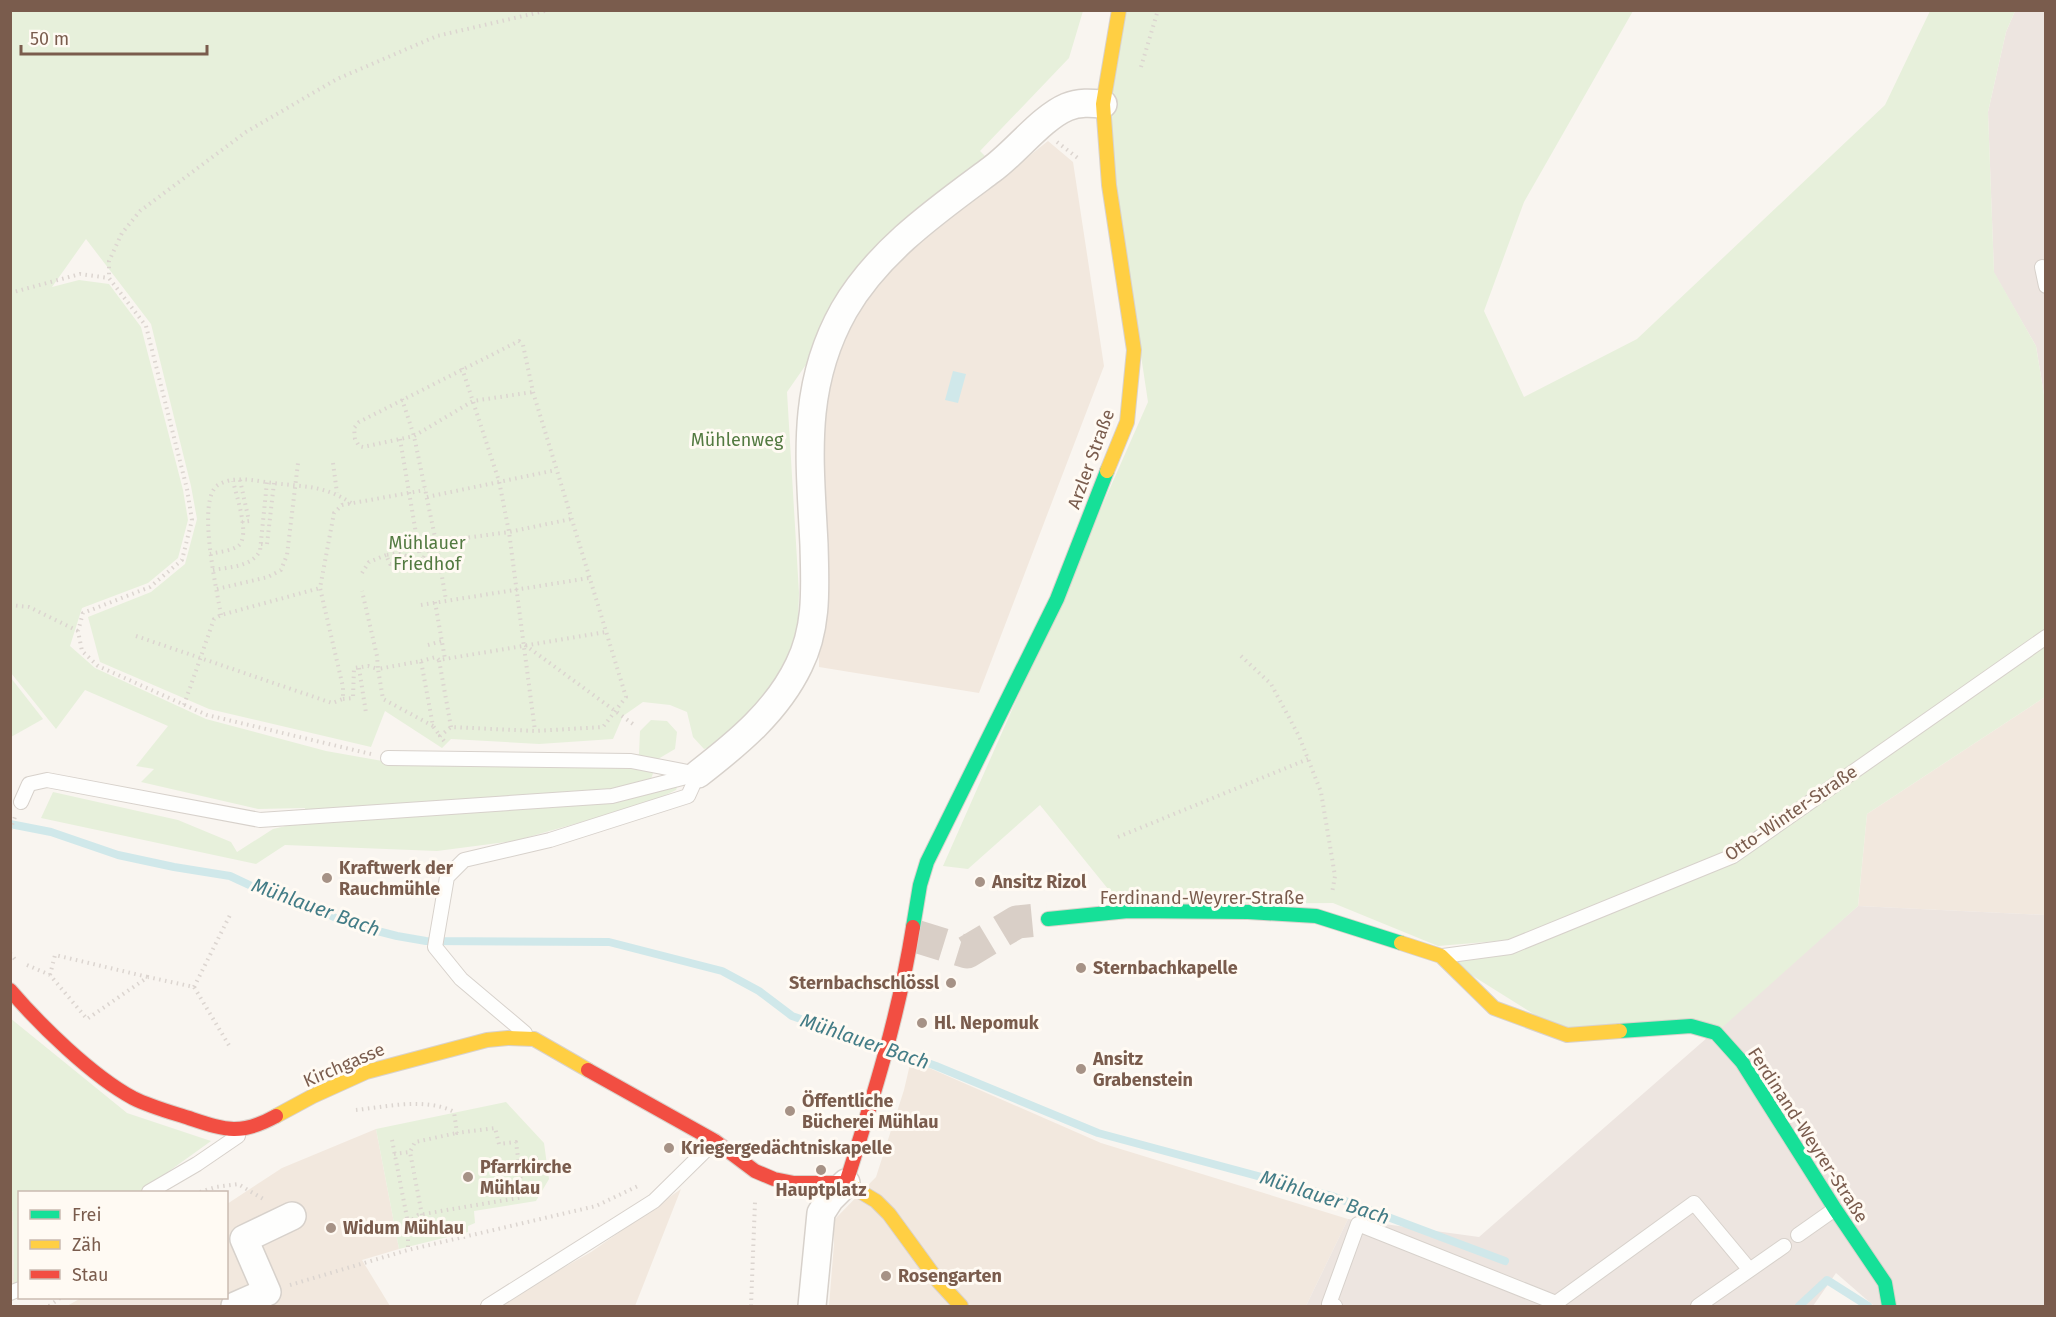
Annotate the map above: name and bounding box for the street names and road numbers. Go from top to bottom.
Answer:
street label: Arzler Straße [1063,406,1119,512]
street label: Otto-Winter-Straße [1720,760,1862,866]
street label: Ferdinand-Weyrer-Straße [1100,887,1304,909]
street label: Kirchgasse [300,1038,388,1092]
street label: Ferdinand-Weyrer-Straße [1743,1043,1873,1227]

